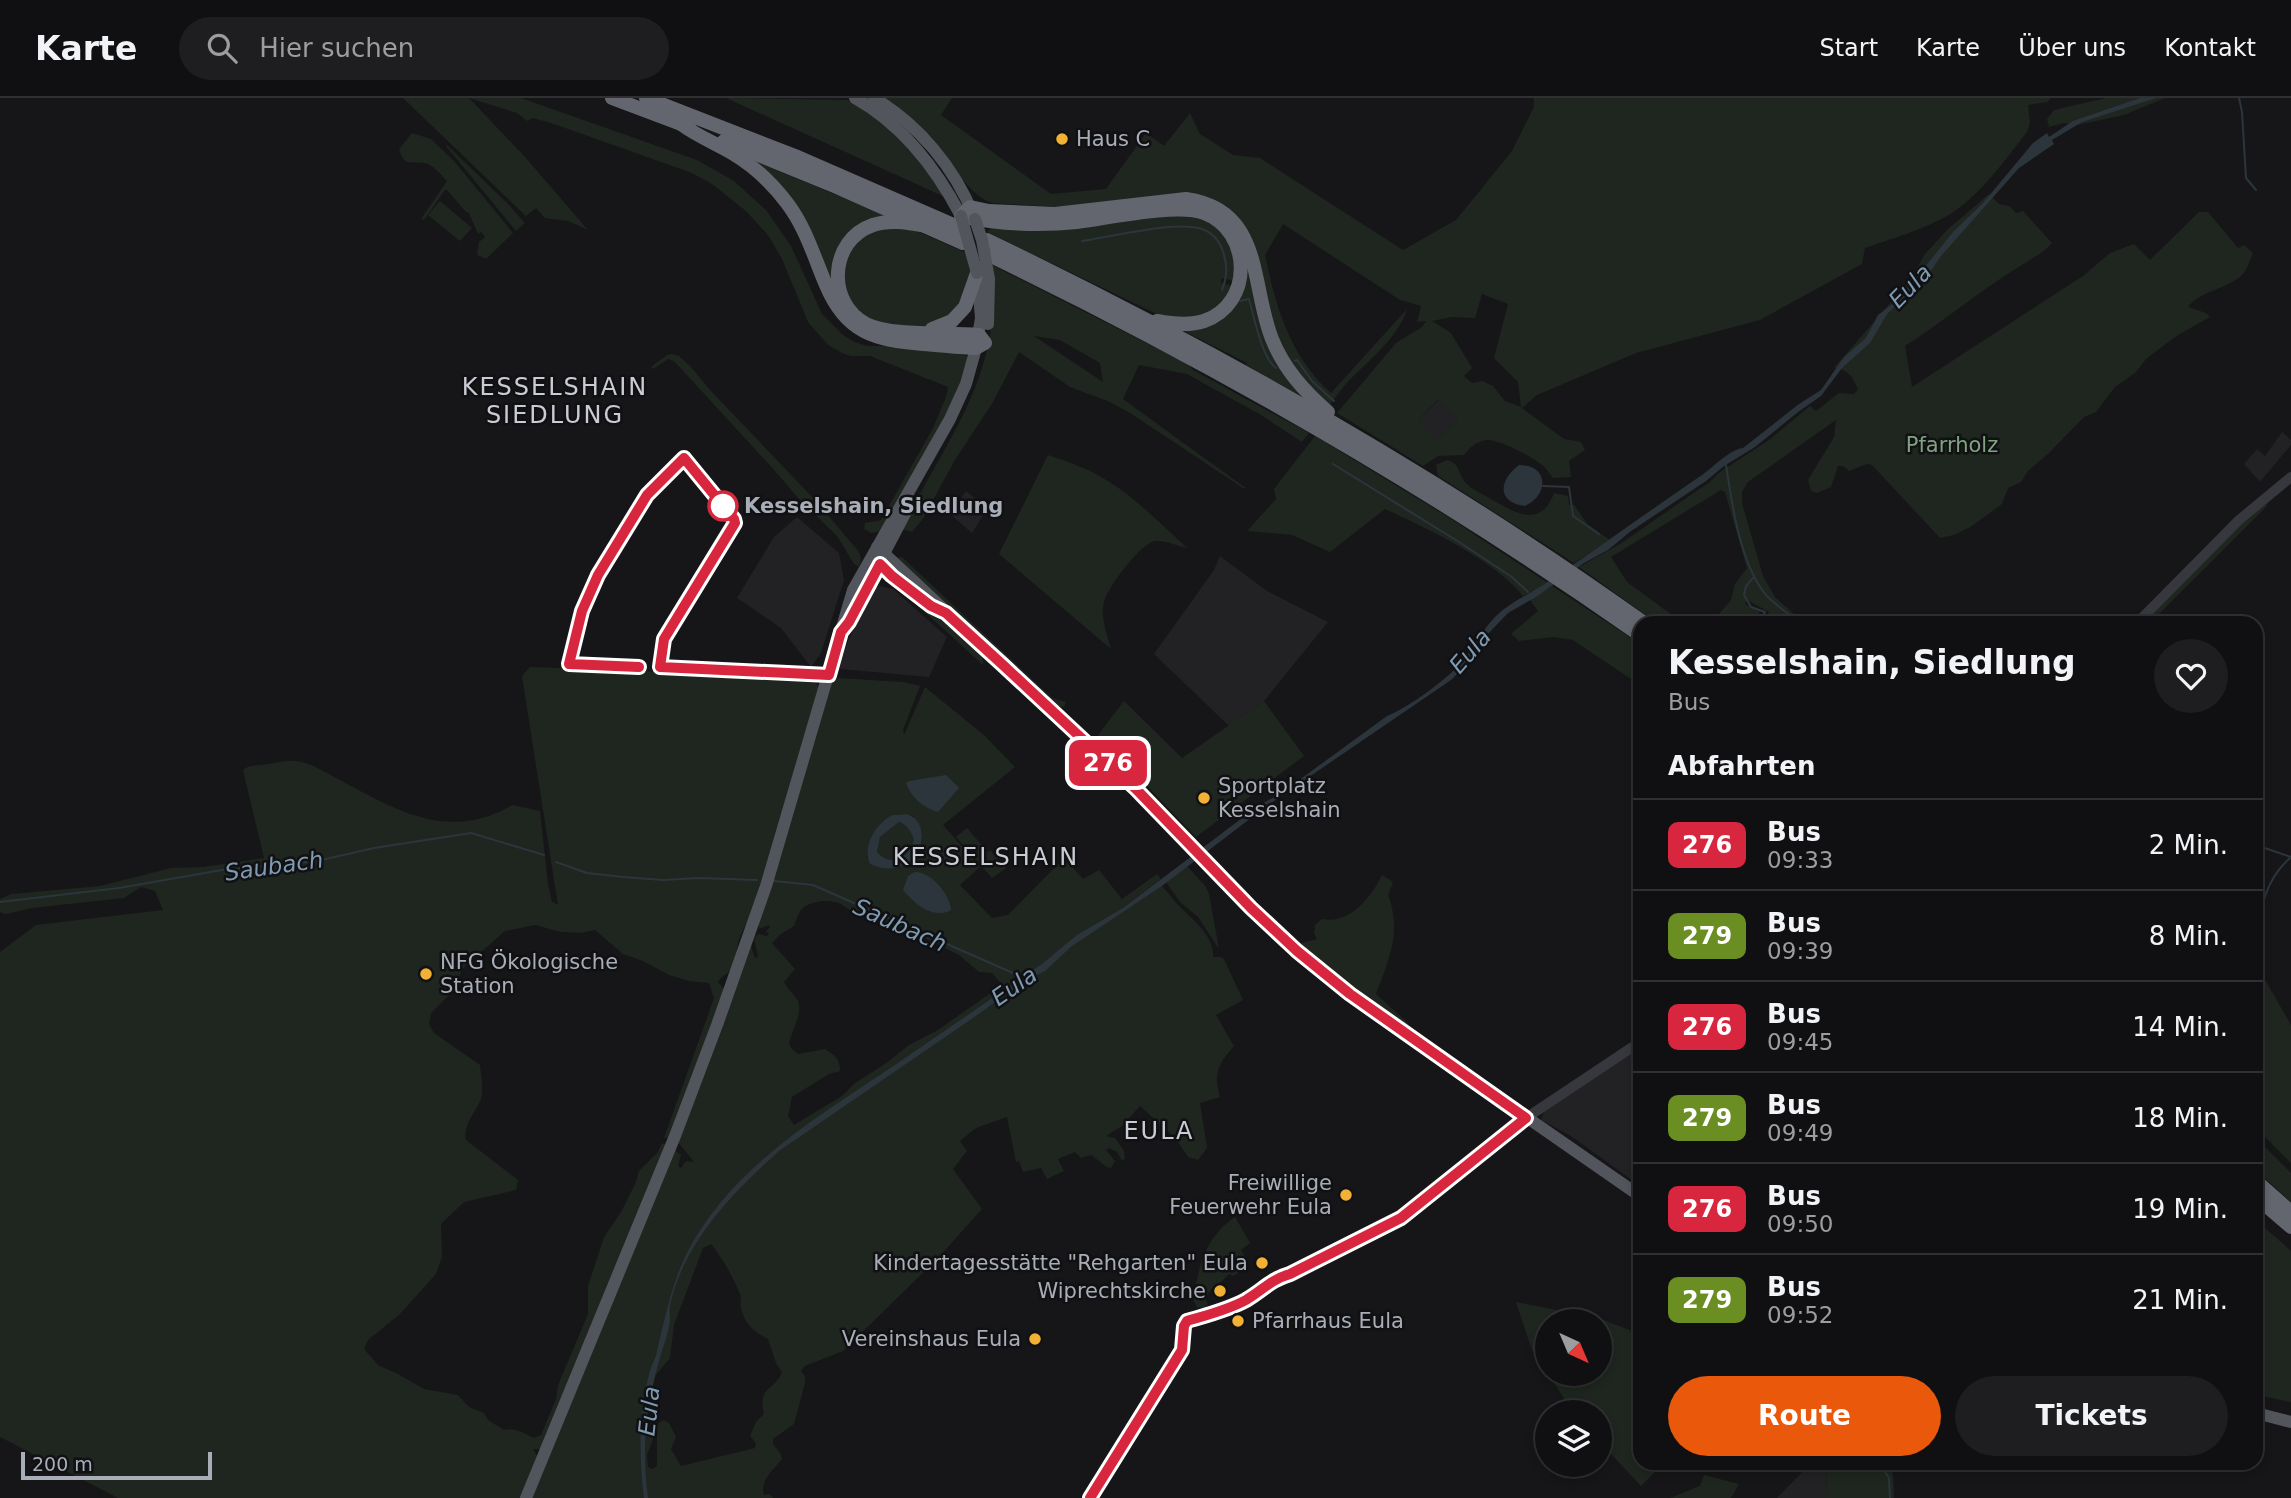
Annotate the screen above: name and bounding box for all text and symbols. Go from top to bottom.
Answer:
search box [179,17,669,80]
text: Karte [35,29,137,68]
icon: search [203,29,241,67]
text: Hier suchen [259,33,414,63]
text: Start [1819,34,1878,62]
text: Karte [1916,34,1980,62]
text: Über uns [2018,34,2126,62]
text: Kontakt [2164,34,2256,62]
place label: Haus C [1076,127,1150,151]
marker: Haus C [1054,131,1070,147]
water label: Eula [1883,259,1937,313]
district label: KESSELSHAIN SIEDLUNG [462,373,648,429]
park label: Pfarrholz [1906,433,1998,457]
marker: Kesselshain, Siedlung [708,491,738,521]
place label: Kesselshain, Siedlung [744,494,1003,518]
water label: Eula [1444,624,1496,678]
button: heart [2154,639,2228,713]
text: Kesselshain, Siedlung [1668,643,2076,682]
text: Bus [1668,689,1710,715]
line badge: 276 [1068,740,1148,786]
text: 276 [1083,749,1133,777]
text: Abfahrten [1668,751,1816,781]
place label: Sportplatz Kesselshain [1218,774,1341,822]
marker: Sportplatz Kesselshain [1196,790,1212,806]
text: Bus [1767,817,1821,847]
text: 2 Min. [2149,830,2228,860]
text: 276 [1682,831,1732,859]
district label: KESSELSHAIN [893,843,1079,871]
water label: Saubach [223,846,325,886]
text: 09:33 [1767,847,1833,873]
water label: Saubach [849,893,951,957]
text: Bus [1767,908,1821,938]
text: 8 Min. [2149,921,2228,951]
text: 279 [1682,922,1732,950]
text: 09:39 [1767,938,1833,964]
place label: NFG Ökologische Station [440,949,618,998]
water label: Eula [986,961,1042,1011]
marker: NFG Ökologische Station [418,966,434,982]
text: Bus [1767,999,1821,1029]
text: 14 Min. [2132,1012,2228,1042]
text: 276 [1682,1013,1732,1041]
text: 09:45 [1767,1029,1833,1055]
text: Bus [1767,1090,1821,1120]
text: 18 Min. [2132,1103,2228,1133]
text: 279 [1682,1104,1732,1132]
district label: EULA [1123,1117,1195,1145]
text: 09:49 [1767,1120,1833,1146]
place label: Freiwillige Feuerwehr Eula [1169,1171,1332,1219]
text: Bus [1767,1181,1821,1211]
marker: Freiwillige Feuerwehr Eula [1338,1187,1354,1203]
text: 19 Min. [2132,1194,2228,1224]
text: 276 [1682,1195,1732,1223]
text: 09:50 [1767,1211,1833,1237]
place label: Kindertagesstätte "Rehgarten" Eula [873,1251,1248,1275]
marker: Kindertagesstätte "Rehgarten" Eula [1254,1255,1270,1271]
text: Bus [1767,1272,1821,1302]
place label: Wiprechtskirche [1037,1279,1206,1303]
marker: Wiprechtskirche [1212,1283,1228,1299]
text: 21 Min. [2132,1285,2228,1315]
text: 279 [1682,1286,1732,1314]
text: 09:52 [1767,1302,1833,1328]
place label: Pfarrhaus Eula [1252,1309,1404,1333]
north arrow [1535,1309,1612,1386]
map controls [1535,1309,1612,1477]
marker: Pfarrhaus Eula [1230,1313,1246,1329]
place label: Vereinshaus Eula [842,1327,1021,1351]
marker: Vereinshaus Eula [1027,1331,1043,1347]
button: Route [1668,1376,1941,1456]
button: Tickets [1955,1376,2228,1456]
water label: Eula [633,1385,665,1437]
button: layers [1535,1400,1612,1477]
scale bar [21,1449,212,1481]
text: 200 m [32,1453,93,1475]

